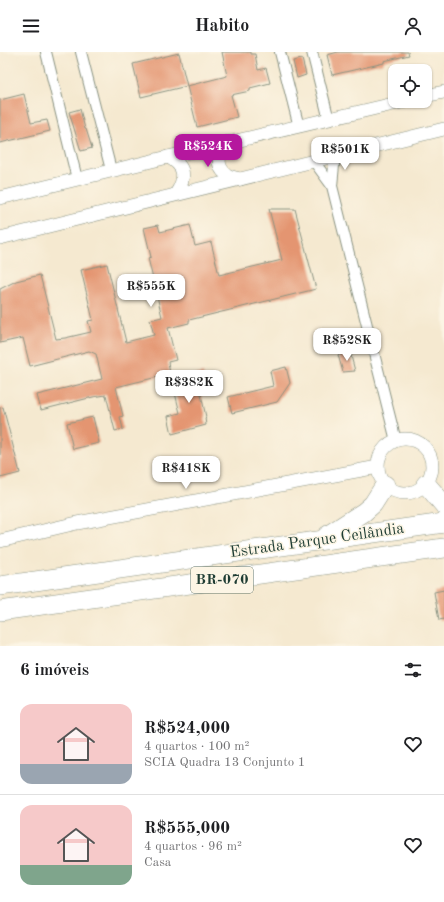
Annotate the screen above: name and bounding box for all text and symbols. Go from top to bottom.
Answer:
icon: menu [20,15,42,37]
icon: person [402,15,424,37]
text: Habito [195,17,249,35]
map controls [388,64,432,108]
button: locate [388,64,432,108]
pin: R$524K [175,134,241,168]
pin: R$501K [312,137,378,171]
text: R$524K [183,140,233,153]
text: R$501K [320,143,370,156]
pin: R$555K [118,274,184,308]
text: R$555K [126,280,176,293]
pin: R$528K [314,328,380,362]
text: R$528K [322,334,372,347]
pin: R$382K [156,370,222,404]
text: R$382K [164,376,214,389]
pin: R$418K [153,456,219,490]
text: R$418K [161,462,211,475]
street label: Estrada Parque Ceilândia [229,521,405,561]
road number: BR-070 [191,567,253,593]
icon: filters [402,659,424,681]
text: 6 imóveis [20,662,89,679]
icon: home [52,720,100,768]
text: R$524,000 [144,720,230,737]
icon: heart [402,733,424,755]
text: 4 quartos · 100 m² [144,740,249,753]
text: SCIA Quadra 13 Conjunto 1 [144,756,305,769]
text: R$555,000 [144,820,230,837]
icon: home [52,821,100,869]
icon: heart [402,834,424,856]
text: 4 quartos · 96 m² [144,840,242,853]
text: Casa [144,856,171,869]

